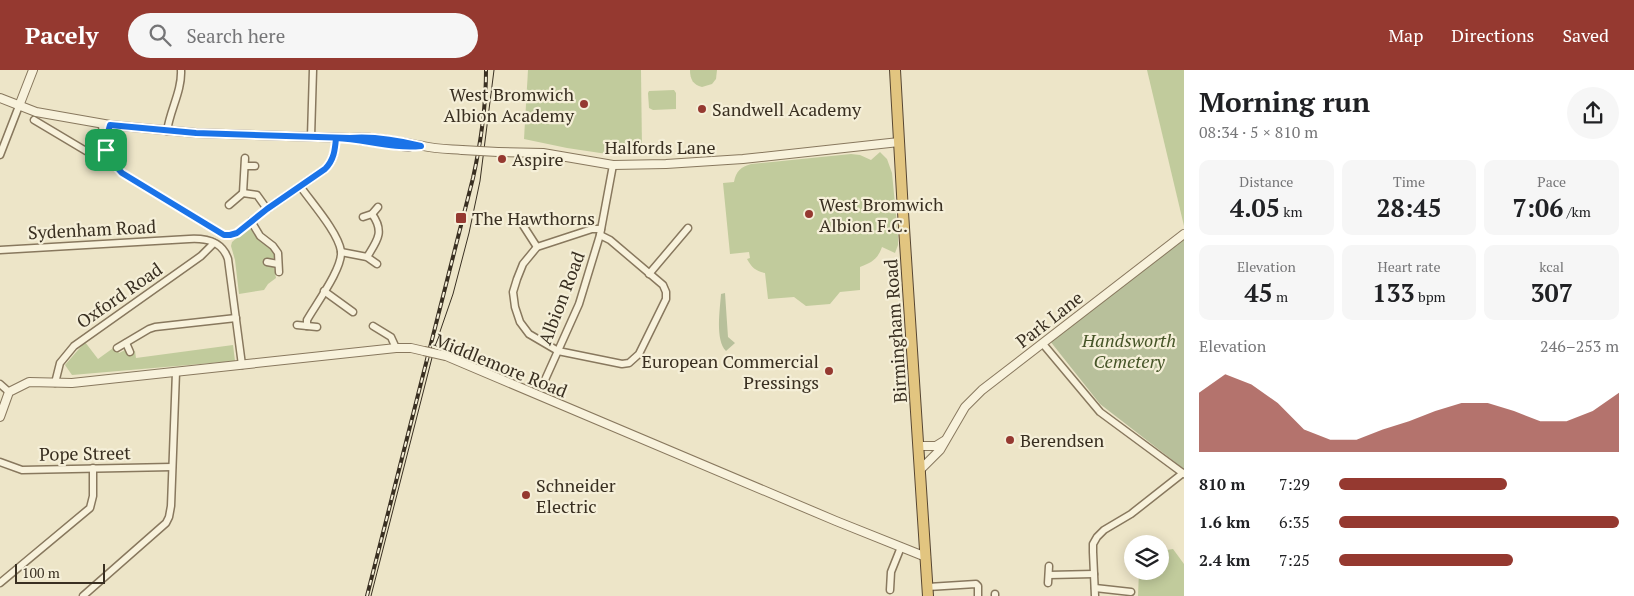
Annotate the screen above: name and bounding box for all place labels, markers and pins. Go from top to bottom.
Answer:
place label: West Bromwich Albion Academy [444,82,575,127]
place label: Sandwell Academy [712,97,862,121]
marker: West Bromwich Albion Academy [578,98,590,110]
marker: Sandwell Academy [696,103,708,115]
pin [85,129,127,171]
place label: Aspire [512,147,564,171]
marker: Aspire [496,153,508,165]
place label: West Bromwich Albion F.C. [819,192,944,237]
place label: The Hawthorns [472,206,595,230]
marker: West Bromwich Albion F.C. [803,208,815,220]
marker: The Hawthorns [454,211,468,225]
place label: European Commercial Pressings [641,349,819,394]
marker: European Commercial Pressings [823,365,835,377]
place label: Berendsen [1020,428,1105,452]
marker: Berendsen [1004,434,1016,446]
place label: Schneider Electric [536,473,616,518]
marker: Schneider Electric [520,489,532,501]

